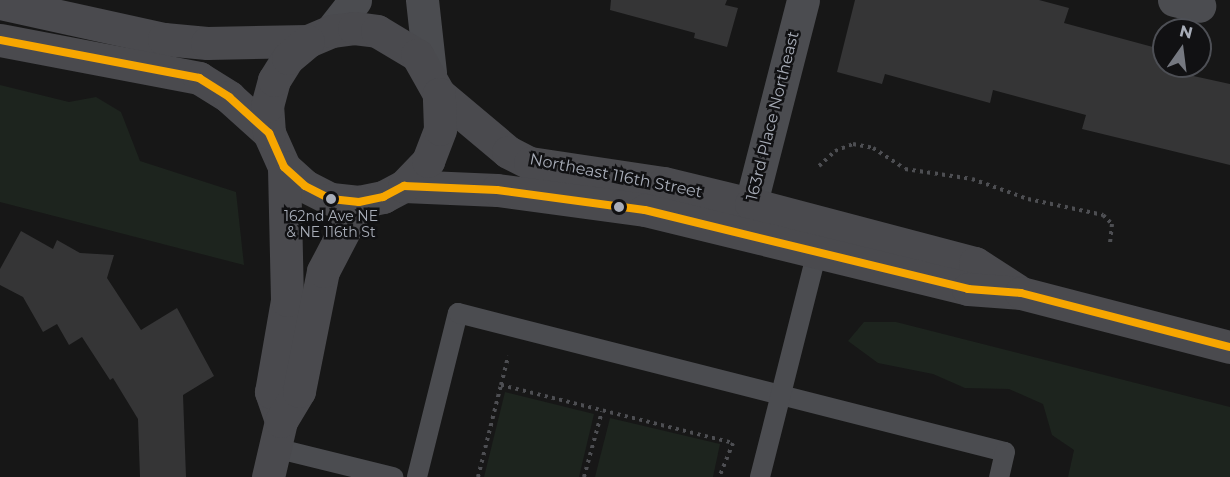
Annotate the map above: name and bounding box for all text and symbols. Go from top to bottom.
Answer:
north arrow [1152,18,1212,78]
text: N [1177,21,1195,43]
street label: 163rd Place Northeast [743,29,803,203]
street label: Northeast 116th Street [528,150,704,202]
marker: 162nd Ave NE & NE 116th St [325,193,337,205]
unlabelled marker [613,201,625,213]
place label: 162nd Ave NE & NE 116th St [284,208,378,240]

